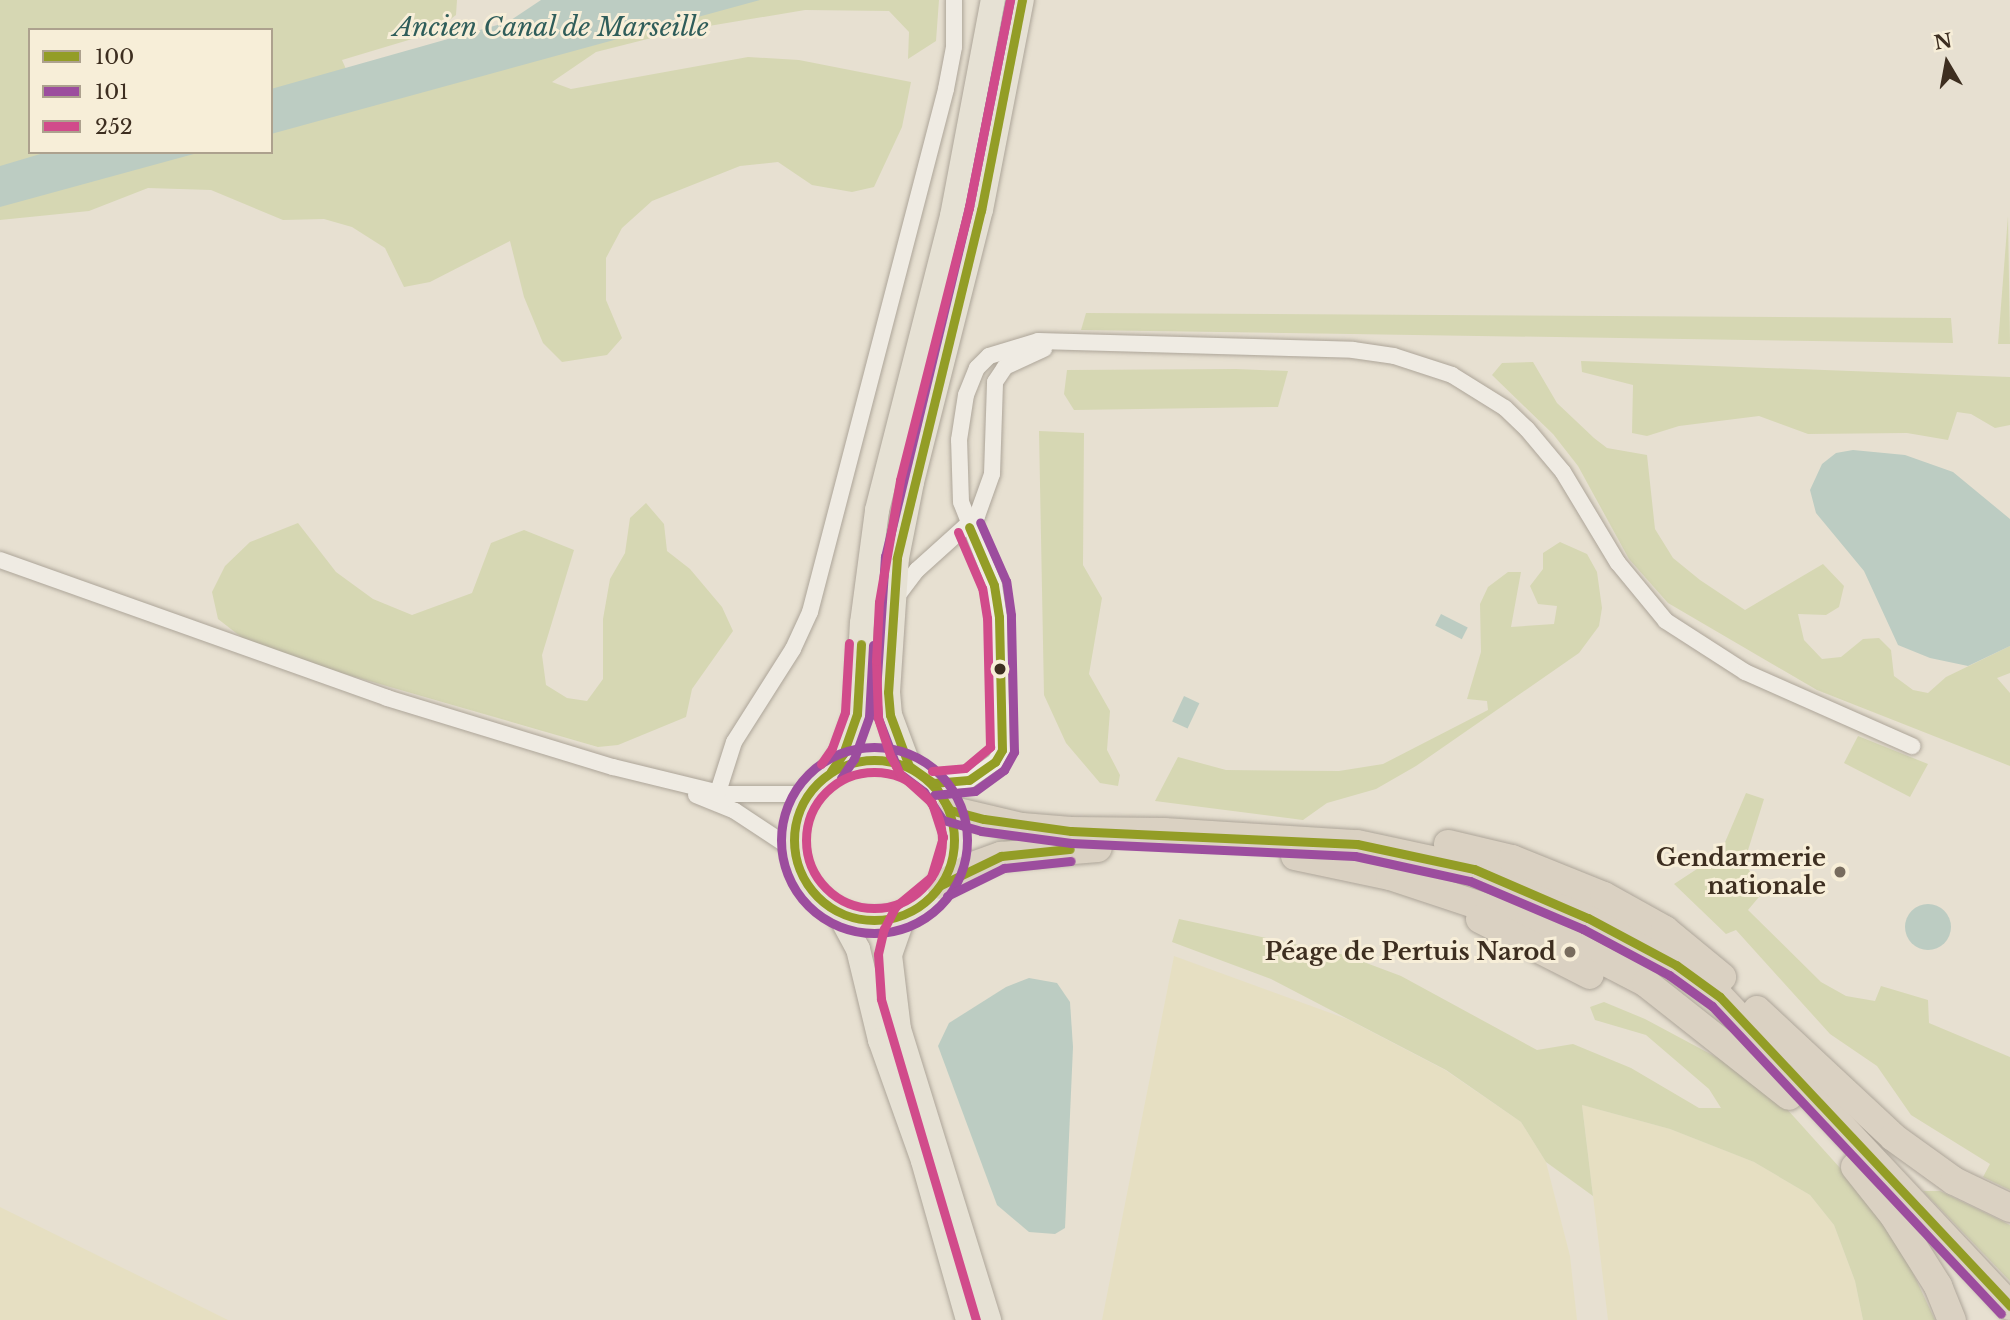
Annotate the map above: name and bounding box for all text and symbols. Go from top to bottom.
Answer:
water label: Ancien Canal de Marseille [393,12,709,44]
legend [28,28,273,154]
north arrow [1912,28,1982,98]
text: N [1932,29,1954,55]
text: 100 [95,44,134,70]
text: 101 [95,79,129,105]
text: 252 [95,114,133,140]
unlabelled marker [993,662,1007,676]
place label: Gendarmerie nationale [1656,844,1826,900]
marker: Gendarmerie nationale [1832,864,1848,880]
place label: Péage de Pertuis Narod [1265,938,1556,966]
marker: Péage de Pertuis Narod [1562,944,1578,960]

